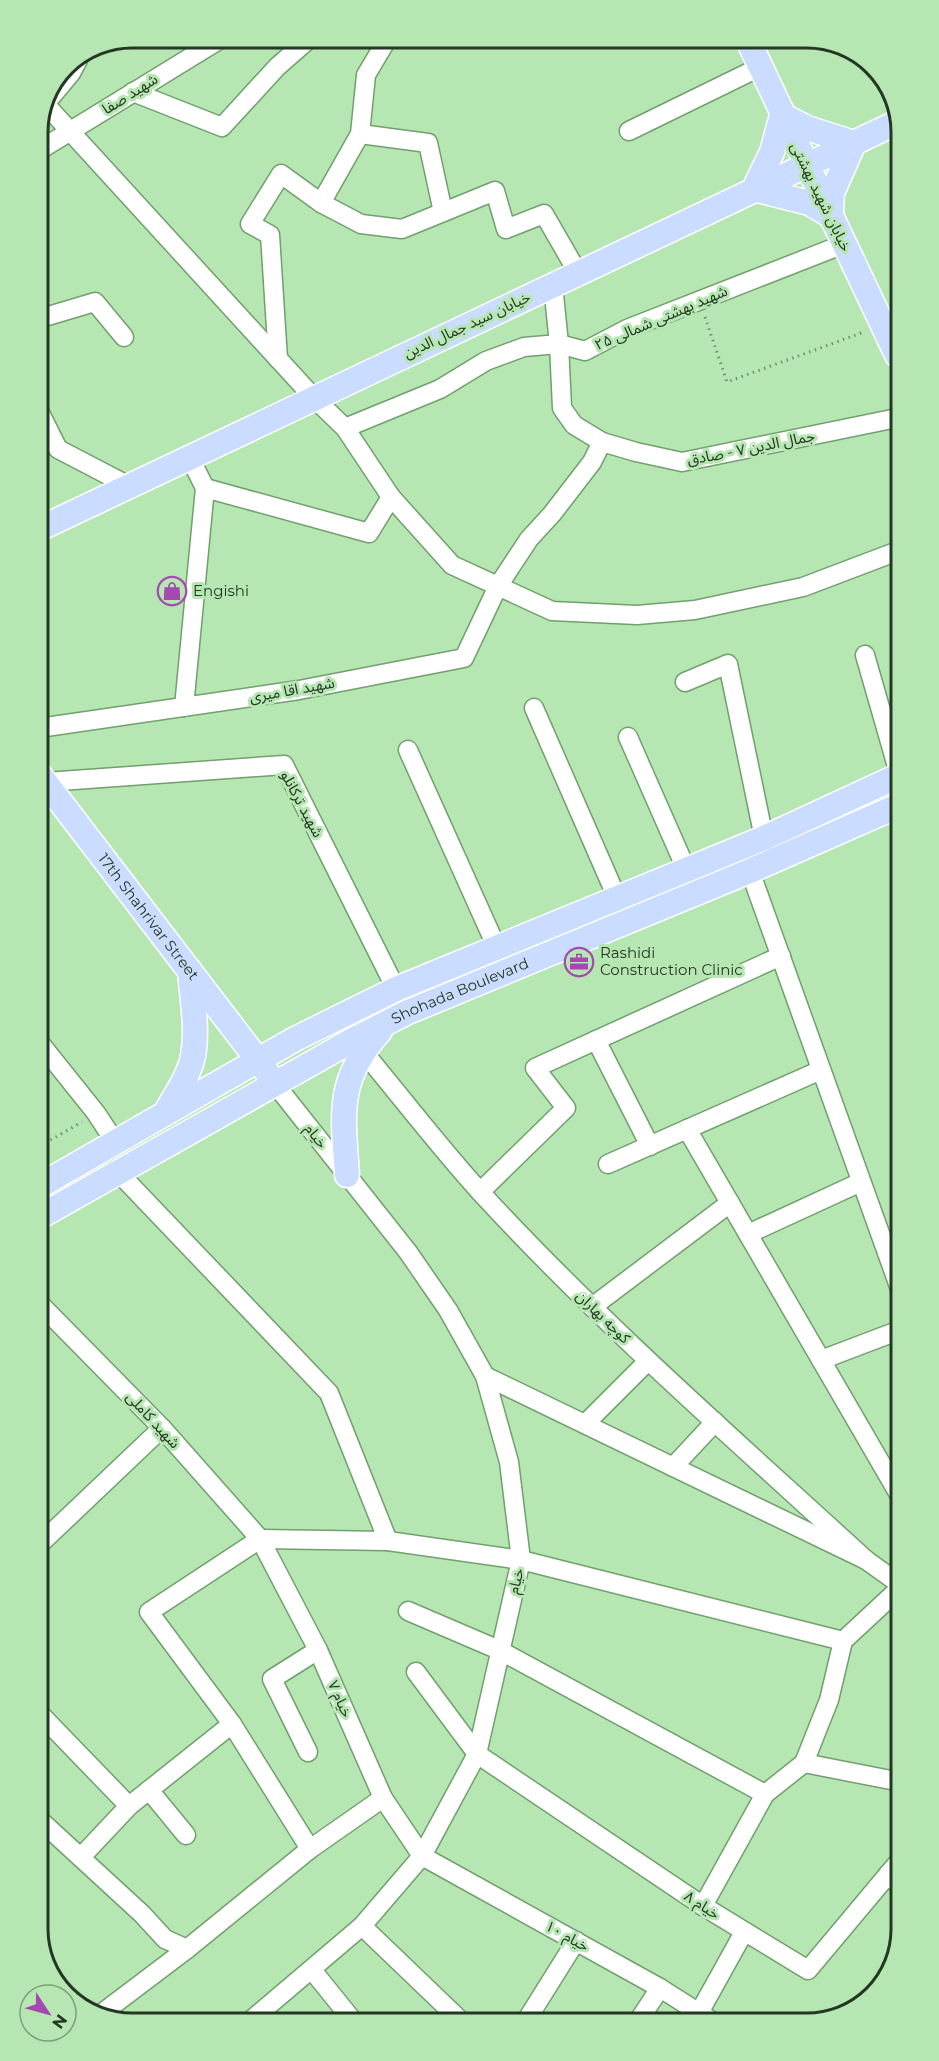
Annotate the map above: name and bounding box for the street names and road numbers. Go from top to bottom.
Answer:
street label: شهید صفا [98,69,161,118]
street label: خیابان شهید بهشتی [787,139,856,255]
street label: ۲۵ شهید بهشتی شمالی [591,281,730,354]
street label: خیابان سید جمال الدین [400,287,533,362]
street label: جمال الدین ۷ - صادق [685,426,817,469]
street label: شهید اقا میری [248,673,336,706]
street label: شهید ترکانلو [277,767,328,841]
street label: 17th Shahrivar Street [94,849,203,984]
street label: Shohada Boulevard [388,953,531,1028]
street label: خیام [299,1120,332,1153]
street label: کوچه بهاران [571,1286,635,1349]
street label: شهید کاملی [122,1387,185,1452]
street label: خیام [503,1566,530,1596]
street label: خیام ۷ [322,1677,357,1721]
street label: خیام ۸ [680,1886,724,1925]
street label: خیام ۱۰ [541,1916,593,1957]

